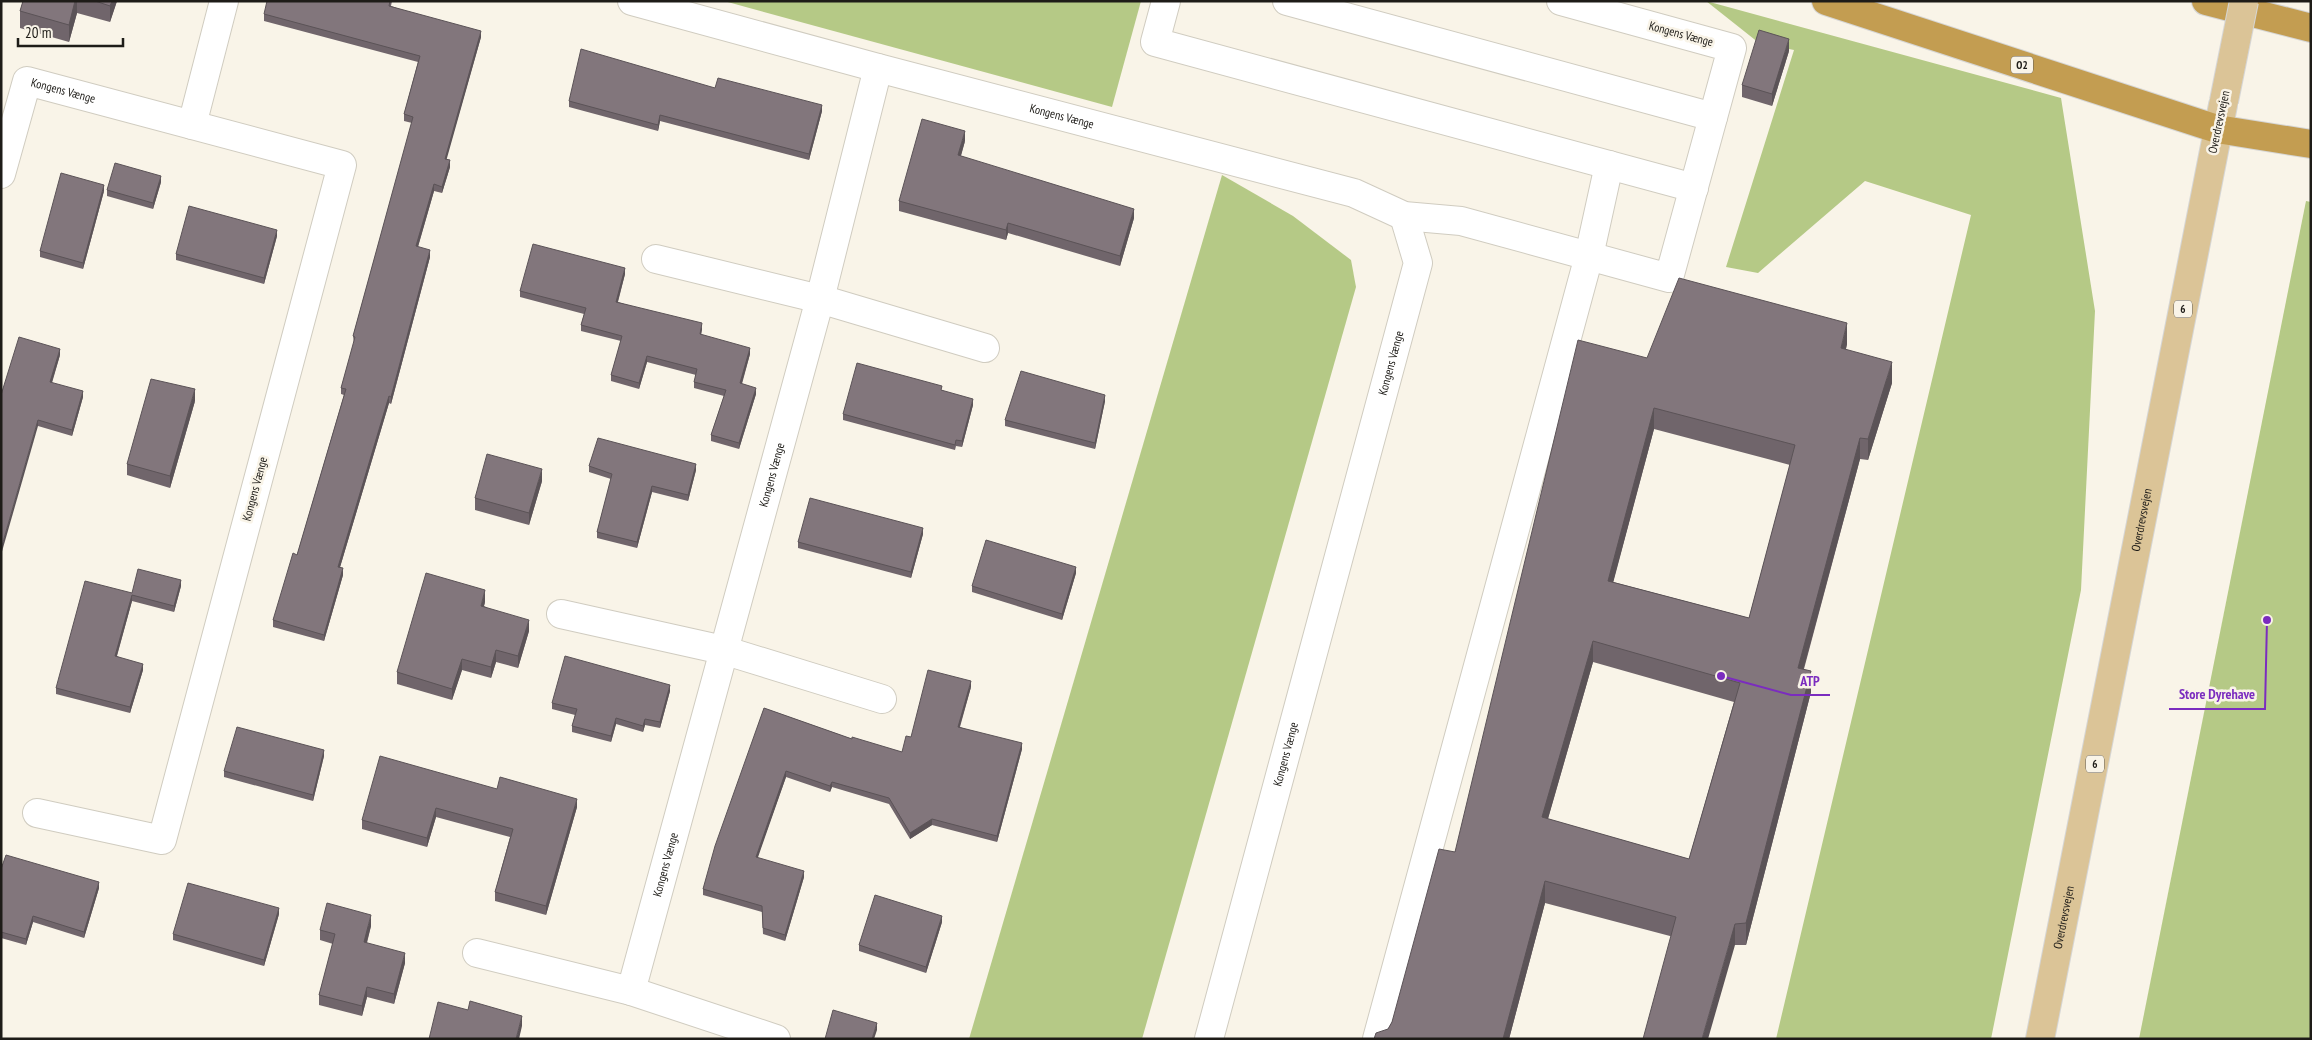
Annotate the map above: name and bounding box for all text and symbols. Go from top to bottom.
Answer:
scale bar [18,15,122,47]
street label: Kongens Vænge [1647,18,1715,49]
text: 20 m [25,23,51,42]
road number: O2 [2011,56,2033,74]
street label: Kongens Vænge [30,74,97,106]
street label: Overdrevsvejen [2205,89,2232,155]
street label: Kongens Vænge [1028,100,1096,131]
road number: 6 [2174,300,2192,318]
street label: Kongens Vænge [1375,329,1406,397]
street label: Kongens Vænge [756,441,787,509]
street label: Kongens Vænge [239,455,270,523]
street label: Overdrevsvejen [2128,487,2155,553]
callout: ATP [1791,666,1830,695]
text: ATP [1799,672,1820,690]
callout: Store Dyrehave [2169,680,2265,709]
text: Store Dyrehave [2179,685,2255,703]
street label: Kongens Vænge [1269,720,1301,788]
road number: 6 [2086,756,2104,772]
street label: Kongens Vænge [649,831,681,898]
street label: Overdrevsvejen [2050,884,2077,950]

